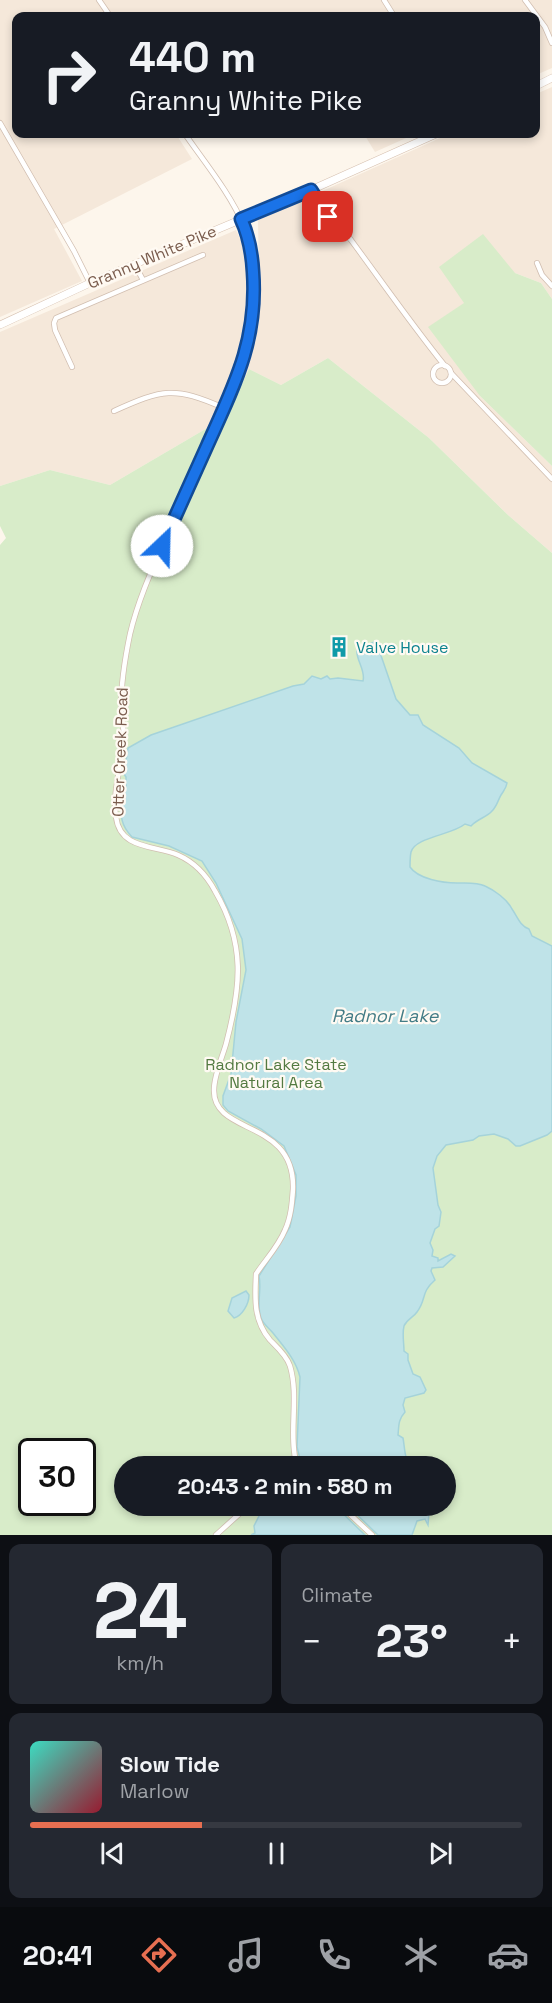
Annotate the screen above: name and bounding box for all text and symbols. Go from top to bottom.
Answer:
text: 440 m [129,31,256,84]
icon: right [30,36,108,114]
text: Granny White Pike [129,83,363,118]
pin [302,191,353,242]
icon: arrive [311,200,344,233]
street label: Granny White Pike [84,220,220,294]
position arrow [130,514,194,578]
building icon: Valve House [327,635,351,659]
place label: Valve House [356,637,448,658]
street label: Otter Creek Road [107,687,133,817]
water label: Radnor Lake [332,1004,440,1027]
park label: Radnor Lake State Natural Area [205,1054,347,1093]
speed limit sign: 30 [18,1438,96,1516]
text: 20:43 · 2 min · 580 m [177,1472,393,1500]
text: 24 [93,1561,188,1661]
text: Climate [302,1582,373,1608]
text: 23° [376,1613,448,1670]
text: − [302,1621,322,1663]
text: + [502,1621,522,1663]
text: km/h [116,1650,164,1676]
text: Slow Tide [120,1750,220,1778]
text: Marlow [120,1778,189,1804]
icon: previous [96,1837,129,1870]
icon: pause [260,1837,293,1870]
icon: next [424,1837,457,1870]
icon: directions [138,1934,180,1976]
icon: music [225,1934,267,1976]
icon: phone [313,1934,355,1976]
icon: climate [400,1934,442,1976]
icon: car [487,1934,529,1976]
text: 20:41 [23,1938,93,1973]

